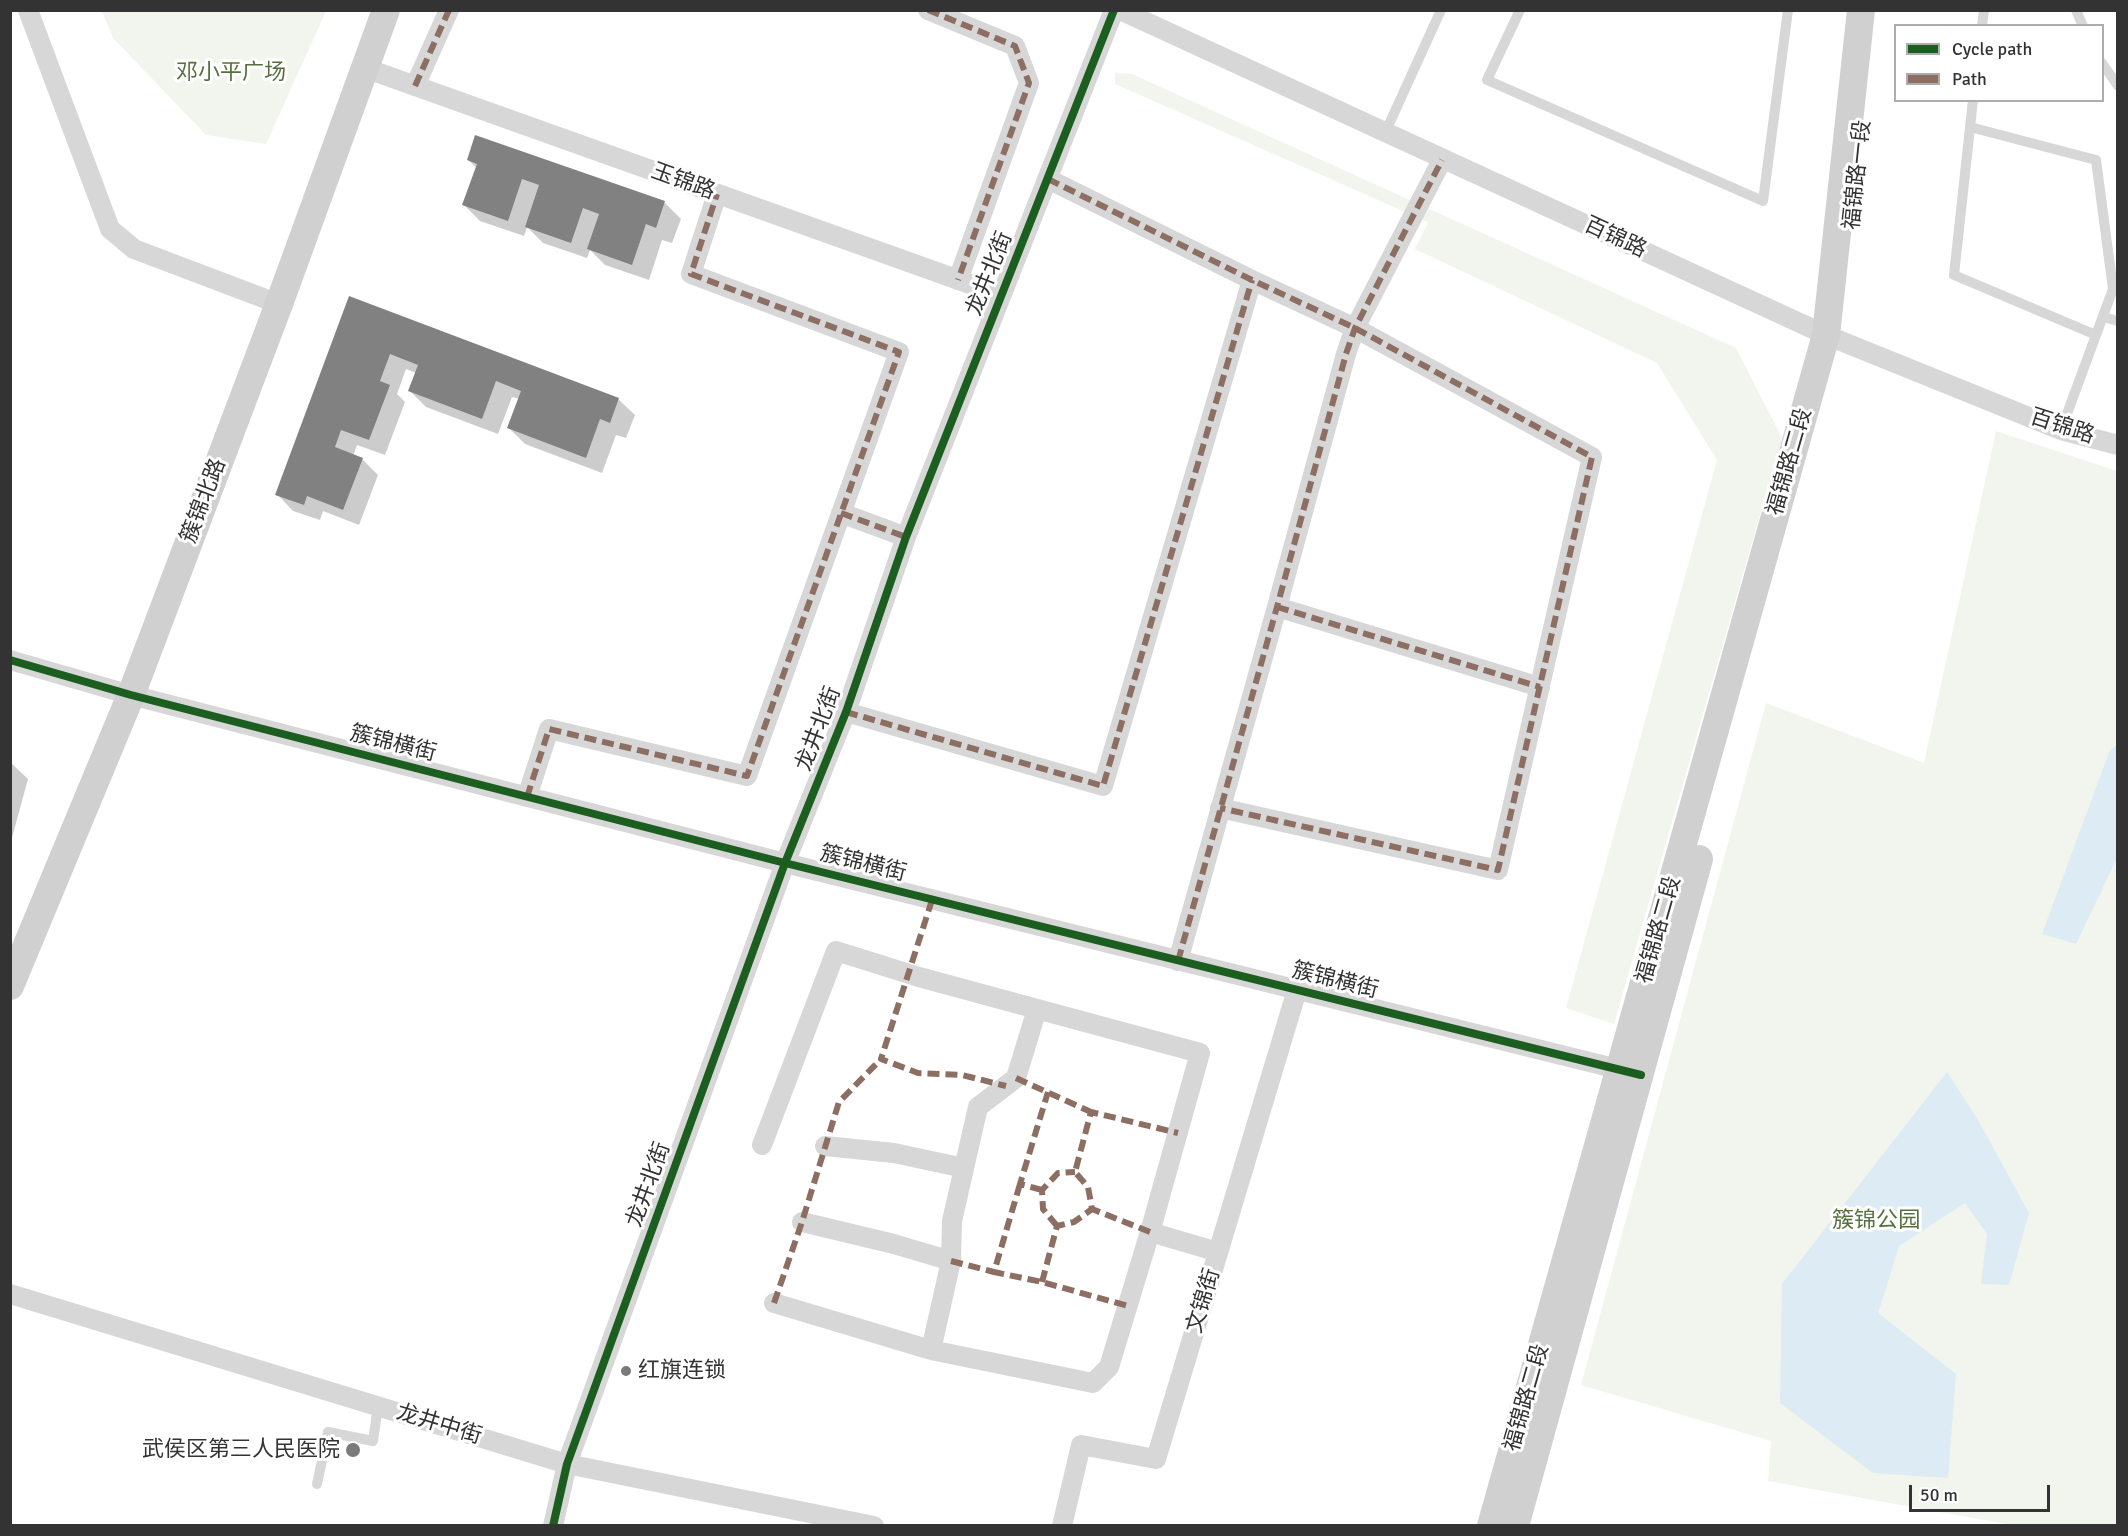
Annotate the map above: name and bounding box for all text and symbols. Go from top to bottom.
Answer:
legend [1894,24,2104,102]
text: Cycle path [1952,38,2032,60]
park label: 邓小平广场 [176,60,286,86]
text: Path [1952,68,1987,90]
street label: 福锦路一段 [1839,119,1877,231]
street label: 玉锦路 [647,158,719,206]
street label: 百锦路 [1580,212,1650,264]
street label: 龙井北街 [961,228,1019,320]
street label: 百锦路 [2027,404,2097,450]
street label: 福锦路二段 [1762,405,1818,519]
street label: 簇锦北路 [176,455,232,547]
street label: 龙井北街 [791,683,847,775]
street label: 簇锦横街 [347,721,439,767]
street label: 簇锦横街 [817,841,909,887]
street label: 福锦路二段 [1631,873,1687,987]
street label: 簇锦横街 [1289,958,1381,1004]
street label: 龙井北街 [622,1139,676,1231]
park label: 簇锦公园 [1832,1208,1920,1234]
street label: 文锦街 [1182,1266,1226,1336]
street label: 福锦路二段 [1499,1341,1555,1455]
place label: 红旗连锁 [638,1358,726,1384]
marker: 红旗连锁 [619,1364,633,1378]
street label: 龙井中街 [393,1400,485,1450]
place label: 武侯区第三人民医院 [142,1437,340,1463]
marker: 武侯区第三人民医院 [344,1441,362,1459]
scale bar [1912,1473,2053,1511]
text: 50 m [1920,1484,1958,1506]

